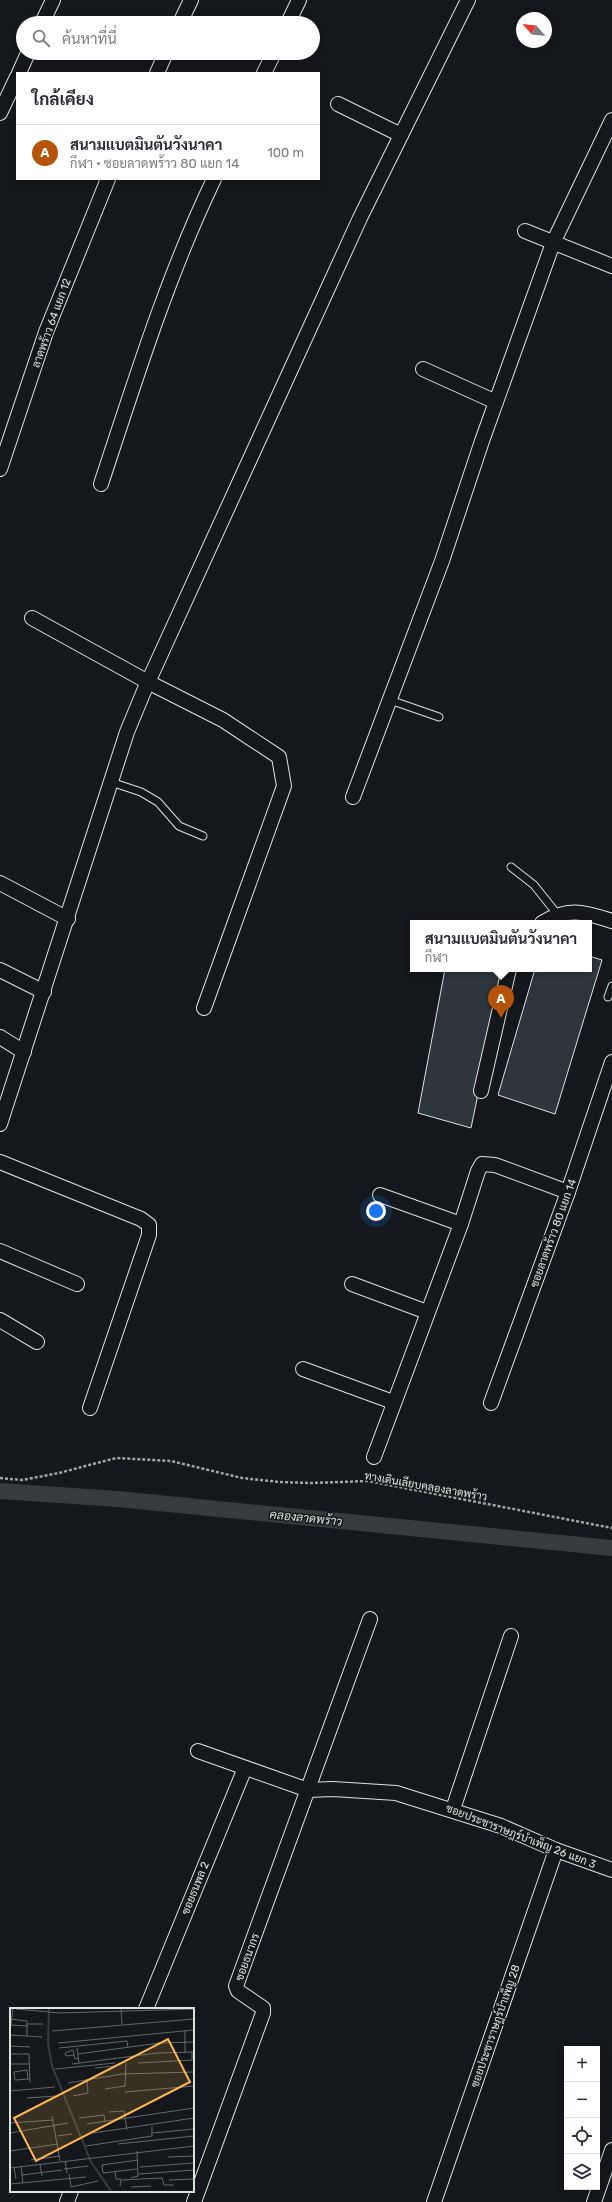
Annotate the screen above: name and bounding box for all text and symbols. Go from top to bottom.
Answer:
north arrow [516,12,552,48]
search box [16,16,320,60]
icon: search [30,27,52,49]
text: ค้นหาที่นี่ [62,30,117,48]
text: ใกล้เคียง [32,89,94,109]
text: สนามแบตมินตันวังนาคา [70,136,222,154]
text: A [40,145,50,160]
text: 100 m [267,145,304,160]
text: กีฬา · ซอยลาดพร้าว 80 แยก 14 [70,156,239,171]
street label: ลาดพร้าว 64 แยก 12 [28,276,74,370]
popup [410,920,592,972]
text: สนามแบตมินตันวังนาคา [425,930,577,948]
text: กีฬา [425,950,448,965]
pin: A [488,985,514,1018]
street label: ซอยลาดพร้าว 80 แยก 14 [527,1177,579,1289]
your location [366,1201,386,1221]
street label: ทางเดินเลียบคลองลาดพร้าว [363,1467,489,1504]
water label: คลองลาดพร้าว [269,1507,343,1529]
street label: ซอยประชาราษฎร์บำเพ็ญ 26 แยก 3 [444,1799,599,1872]
street label: ซอยธนพล 2 [179,1860,212,1917]
street label: ซอยธนากร [233,1932,262,1983]
street label: ซอยประชาราษฎร์บำเพ็ญ 28 [465,1962,524,2090]
inset map [10,2008,194,2192]
map controls [564,2046,600,2190]
button: + [564,2046,600,2082]
button: − [564,2082,600,2118]
button: locate [564,2118,600,2154]
button: layers [564,2154,600,2190]

